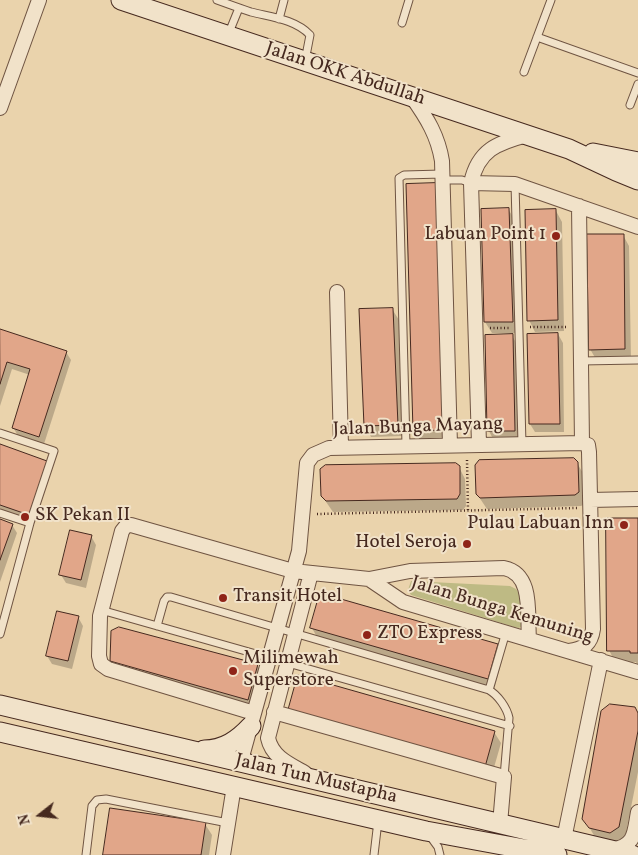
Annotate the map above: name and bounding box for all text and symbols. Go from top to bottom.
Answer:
street label: Jalan OKK Abdullah [262,38,428,112]
place label: Labuan Point 1 [425,225,546,247]
marker: Labuan Point 1 [550,230,562,242]
street label: Jalan Bunga Mayang [333,414,503,442]
place label: SK Pekan II [35,506,130,528]
marker: SK Pekan II [19,511,31,523]
place label: Pulau Labuan Inn [467,514,614,536]
marker: Pulau Labuan Inn [618,519,630,531]
place label: Hotel Seroja [355,533,457,555]
marker: Hotel Seroja [461,538,473,550]
street label: Jalan Bunga Kemuning [408,572,596,650]
place label: Transit Hotel [233,587,342,609]
marker: Transit Hotel [217,592,229,604]
place label: ZTO Express [377,624,482,646]
marker: ZTO Express [361,629,373,641]
place label: Milimewah Superstore [243,649,339,693]
marker: Milimewah Superstore [227,665,239,677]
street label: Jalan Tun Mustapha [233,750,399,810]
north arrow [15,790,65,840]
text: N [15,812,36,827]

